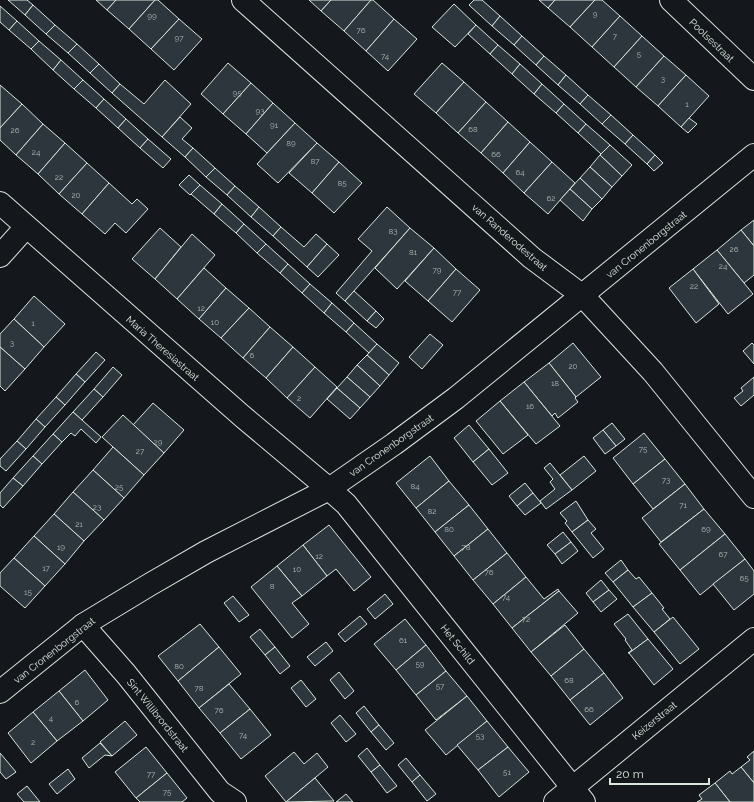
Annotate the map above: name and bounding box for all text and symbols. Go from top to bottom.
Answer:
house number: 9 [593,9,598,19]
house number: 99 [147,11,157,21]
street label: Poolsestraat [687,16,737,65]
house number: 76 [356,25,366,35]
house number: 7 [613,31,618,41]
house number: 97 [175,33,184,43]
house number: 5 [637,49,642,59]
house number: 74 [381,51,390,61]
house number: 3 [661,74,665,84]
house number: 95 [232,88,242,98]
house number: 1 [685,99,689,109]
house number: 93 [256,106,264,116]
house number: 91 [270,120,279,130]
house number: 68 [468,124,478,134]
house number: 26 [11,125,20,135]
house number: 89 [286,138,296,148]
house number: 24 [32,147,41,157]
house number: 66 [491,149,501,159]
house number: 87 [310,156,320,166]
house number: 64 [515,167,525,177]
house number: 22 [55,172,63,182]
house number: 85 [337,178,347,188]
house number: 20 [71,190,81,200]
house number: 62 [547,193,556,203]
street label: van Randerodestraat [470,202,550,273]
street label: van Cronenborgstraat [604,208,689,280]
house number: 83 [388,226,398,236]
house number: 26 [730,244,739,254]
house number: 81 [409,247,418,257]
house number: 24 [719,261,728,271]
house number: 79 [433,265,442,275]
house number: 22 [690,281,698,291]
house number: 77 [453,287,462,297]
house number: 12 [197,303,205,313]
street label: Maria Theresiastraat [124,314,202,383]
house number: 10 [211,317,219,327]
house number: 1 [31,318,35,328]
house number: 3 [10,338,14,348]
house number: 6 [250,350,255,360]
house number: 20 [568,361,578,371]
house number: 18 [551,378,559,388]
house number: 2 [297,393,301,403]
house number: 16 [526,401,534,411]
street label: van Cronenborgstraat [347,412,436,479]
house number: 29 [154,437,163,447]
house number: 75 [639,444,648,454]
house number: 27 [136,446,145,456]
house number: 73 [662,475,670,485]
house number: 84 [410,481,420,491]
house number: 25 [115,482,124,492]
house number: 71 [679,500,687,510]
house number: 23 [93,502,101,512]
house number: 82 [428,506,436,516]
house number: 21 [75,519,83,529]
house number: 80 [444,524,454,534]
house number: 69 [701,524,711,534]
house number: 19 [57,542,65,552]
house number: 78 [461,542,471,552]
house number: 67 [718,549,728,559]
house number: 12 [315,551,323,561]
house number: 17 [42,563,51,573]
house number: 10 [293,564,301,574]
house number: 76 [484,567,494,577]
house number: 65 [739,573,749,583]
house number: 8 [270,581,275,591]
house number: 15 [24,587,33,597]
house number: 74 [502,592,511,602]
house number: 72 [522,614,530,624]
street label: van Cronenborgstraat [11,615,98,686]
street label: Het Schild [438,622,477,666]
house number: 61 [399,635,408,645]
house number: 59 [415,659,425,669]
house number: 80 [174,661,184,671]
house number: 68 [564,675,574,685]
street label: Sint Willibrordstraat [125,677,191,755]
house number: 57 [436,681,445,691]
house number: 78 [194,683,204,693]
house number: 6 [75,697,80,707]
street label: Keizerstraat [630,699,679,742]
house number: 66 [584,704,594,714]
house number: 76 [214,705,224,715]
house number: 4 [49,713,54,723]
house number: 74 [239,730,248,740]
house number: 53 [476,731,484,741]
house number: 2 [31,737,35,747]
scale bar [610,760,709,786]
house number: 51 [503,767,511,777]
text: 20 m [616,767,644,781]
house number: 77 [147,769,156,779]
house number: 75 [163,787,172,797]

